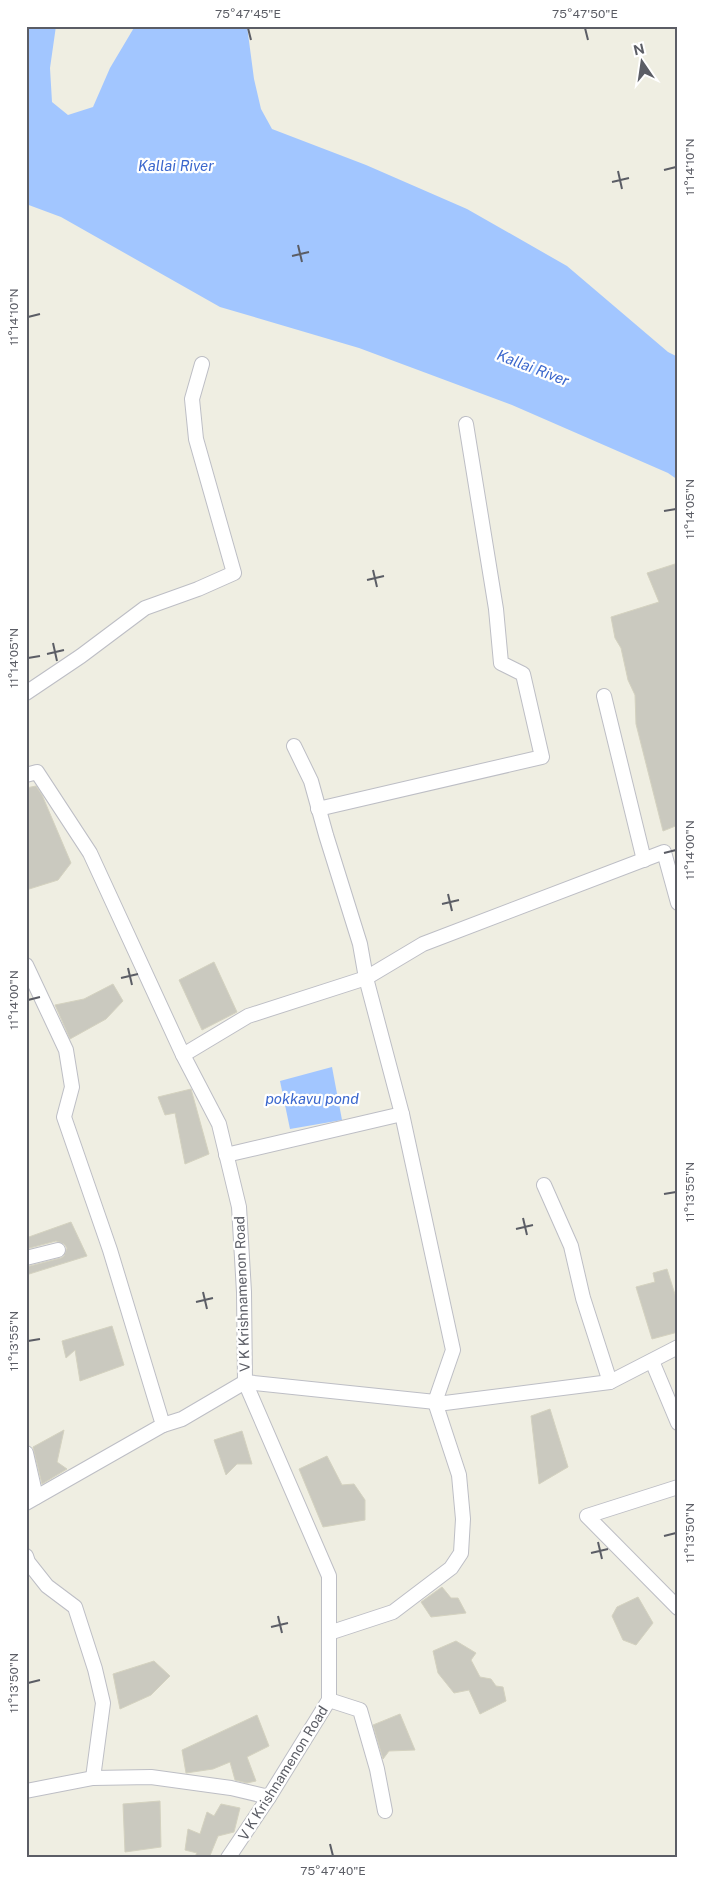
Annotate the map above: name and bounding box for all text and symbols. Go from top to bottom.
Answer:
text: 75°47'45"E [215,7,281,21]
text: 75°47'50"E [552,7,618,21]
north arrow [616,38,666,88]
text: N [632,40,646,58]
text: 11°14'10"N [683,138,697,196]
water label: Kallai River [138,157,214,174]
text: 11°14'10"N [7,288,21,346]
water label: Kallai River [495,346,572,389]
text: 11°14'05"N [683,479,697,539]
text: 11°14'05"N [7,628,21,688]
text: 11°14'00"N [683,820,697,880]
text: 11°14'00"N [7,970,21,1030]
water label: pokkavu pond [265,1090,359,1107]
text: 11°13'55"N [683,1162,697,1222]
street label: V K Krishnamenon Road [231,1216,253,1372]
text: 11°13'55"N [7,1311,21,1371]
text: 11°13'50"N [683,1503,697,1563]
text: 11°13'50"N [7,1653,21,1713]
street label: V K Krishnamenon Road [235,1703,331,1843]
text: 75°47'40"E [300,1864,366,1878]

